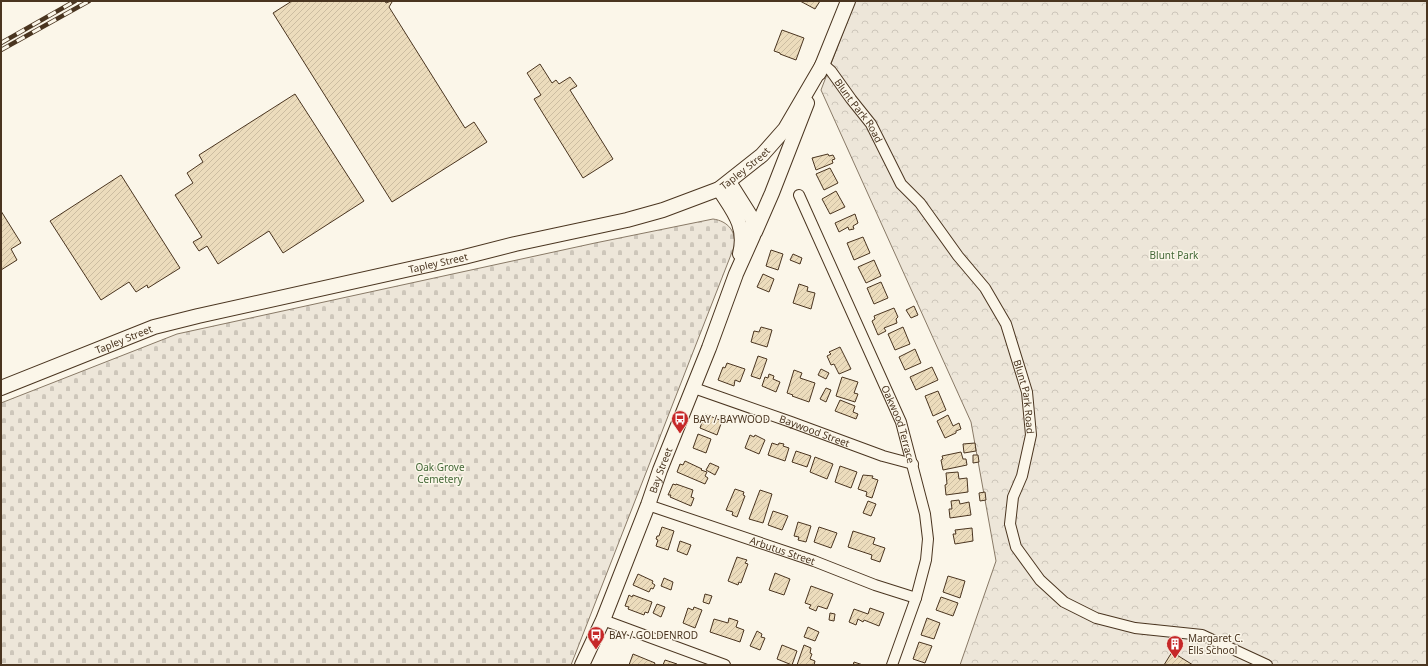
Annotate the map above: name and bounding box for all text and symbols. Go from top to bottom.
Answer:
street label: Blunt Park Road [831,76,886,145]
street label: Tapley Street [717,144,773,193]
park label: Blunt Park [1150,248,1199,262]
street label: Tapley Street [407,249,470,276]
street label: Tapley Street [93,321,155,357]
street label: Blunt Park Road [1010,358,1038,434]
street label: Oakwood Terrace [878,383,919,465]
bus stop icon: BAY / BAYWOOD [670,409,690,434]
place label: BAY / BAYWOOD [693,412,770,426]
street label: Baywood Street [778,412,852,450]
street label: Bay Street [646,445,675,495]
park label: Oak Grove Cemetery [415,460,465,486]
street label: Arbutus Street [748,533,817,568]
bus stop icon: BAY / GOLDENROD [586,625,606,650]
place label: BAY / GOLDENROD [609,628,698,642]
place label: Margaret C. Ells School [1188,631,1243,657]
building icon: Margaret C. Ells School [1165,634,1185,659]

